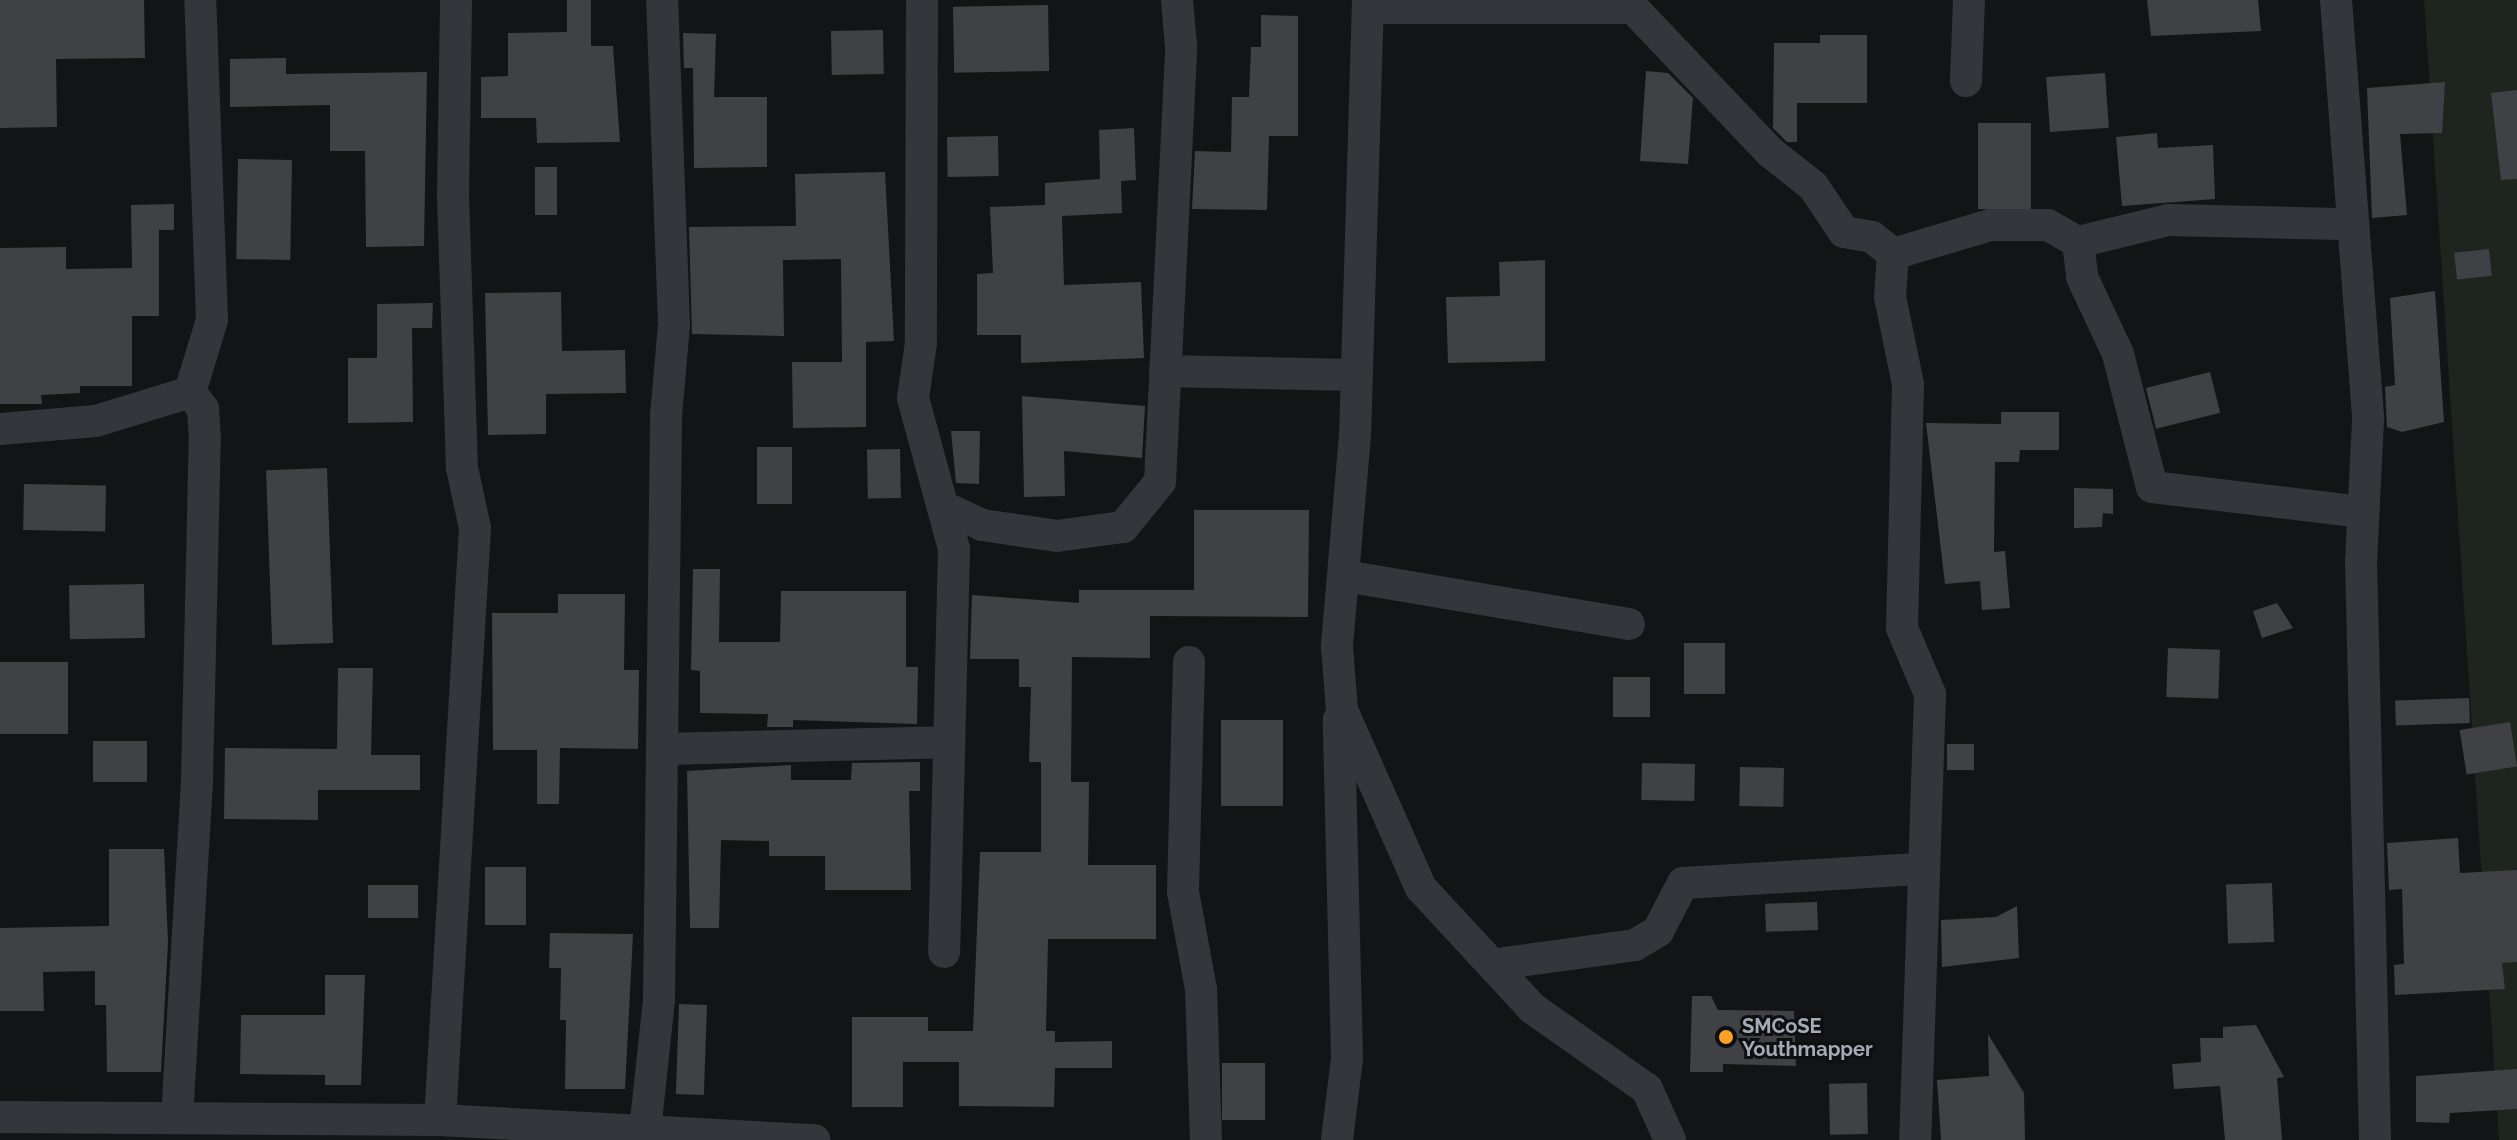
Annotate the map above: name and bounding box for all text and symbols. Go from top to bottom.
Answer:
place label: SMCoSE Youthmapper [1742,1014,1873,1061]
marker: SMCoSE Youthmapper [1717,1028,1735,1046]

